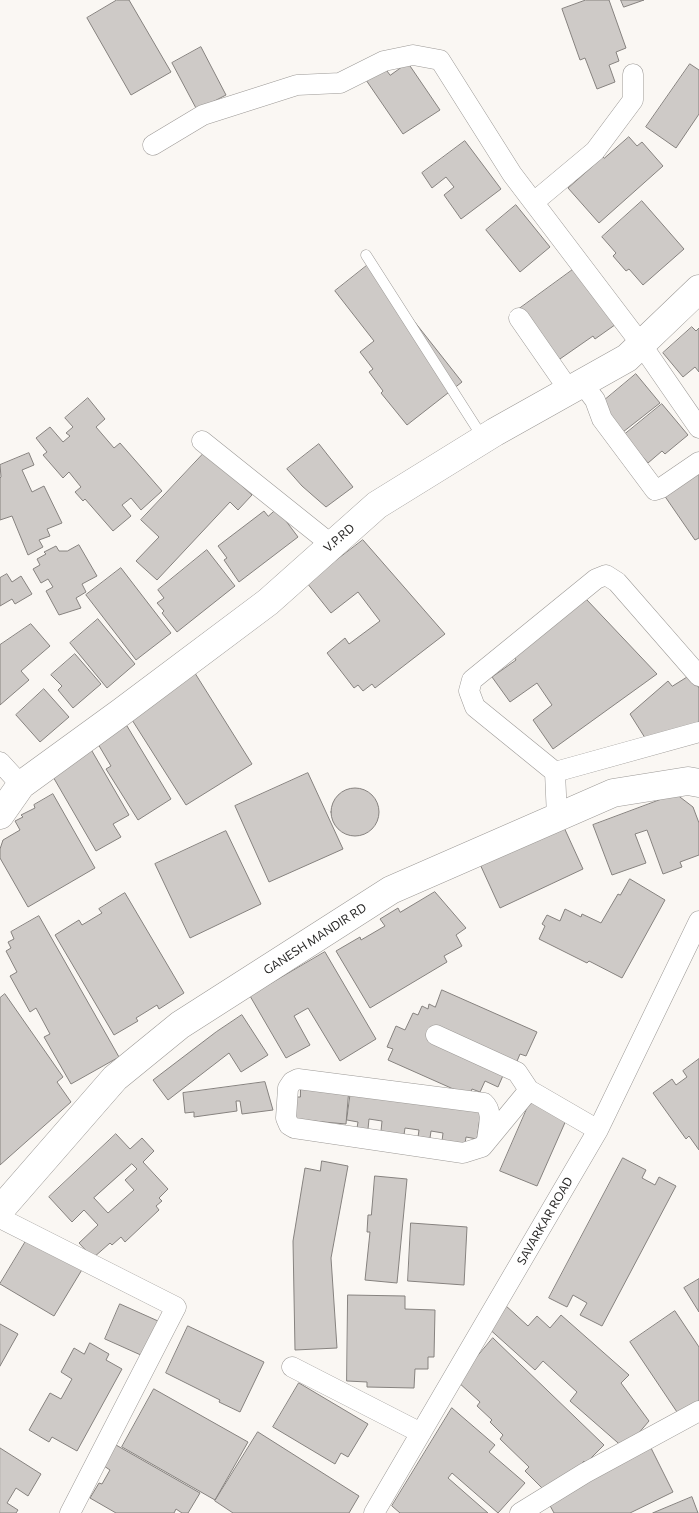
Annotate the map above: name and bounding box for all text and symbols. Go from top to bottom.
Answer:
street label: V.P.RD [321,521,357,555]
street label: GANESH MANDIR RD [261,900,369,978]
street label: SAVARKAR ROAD [514,1174,576,1268]

